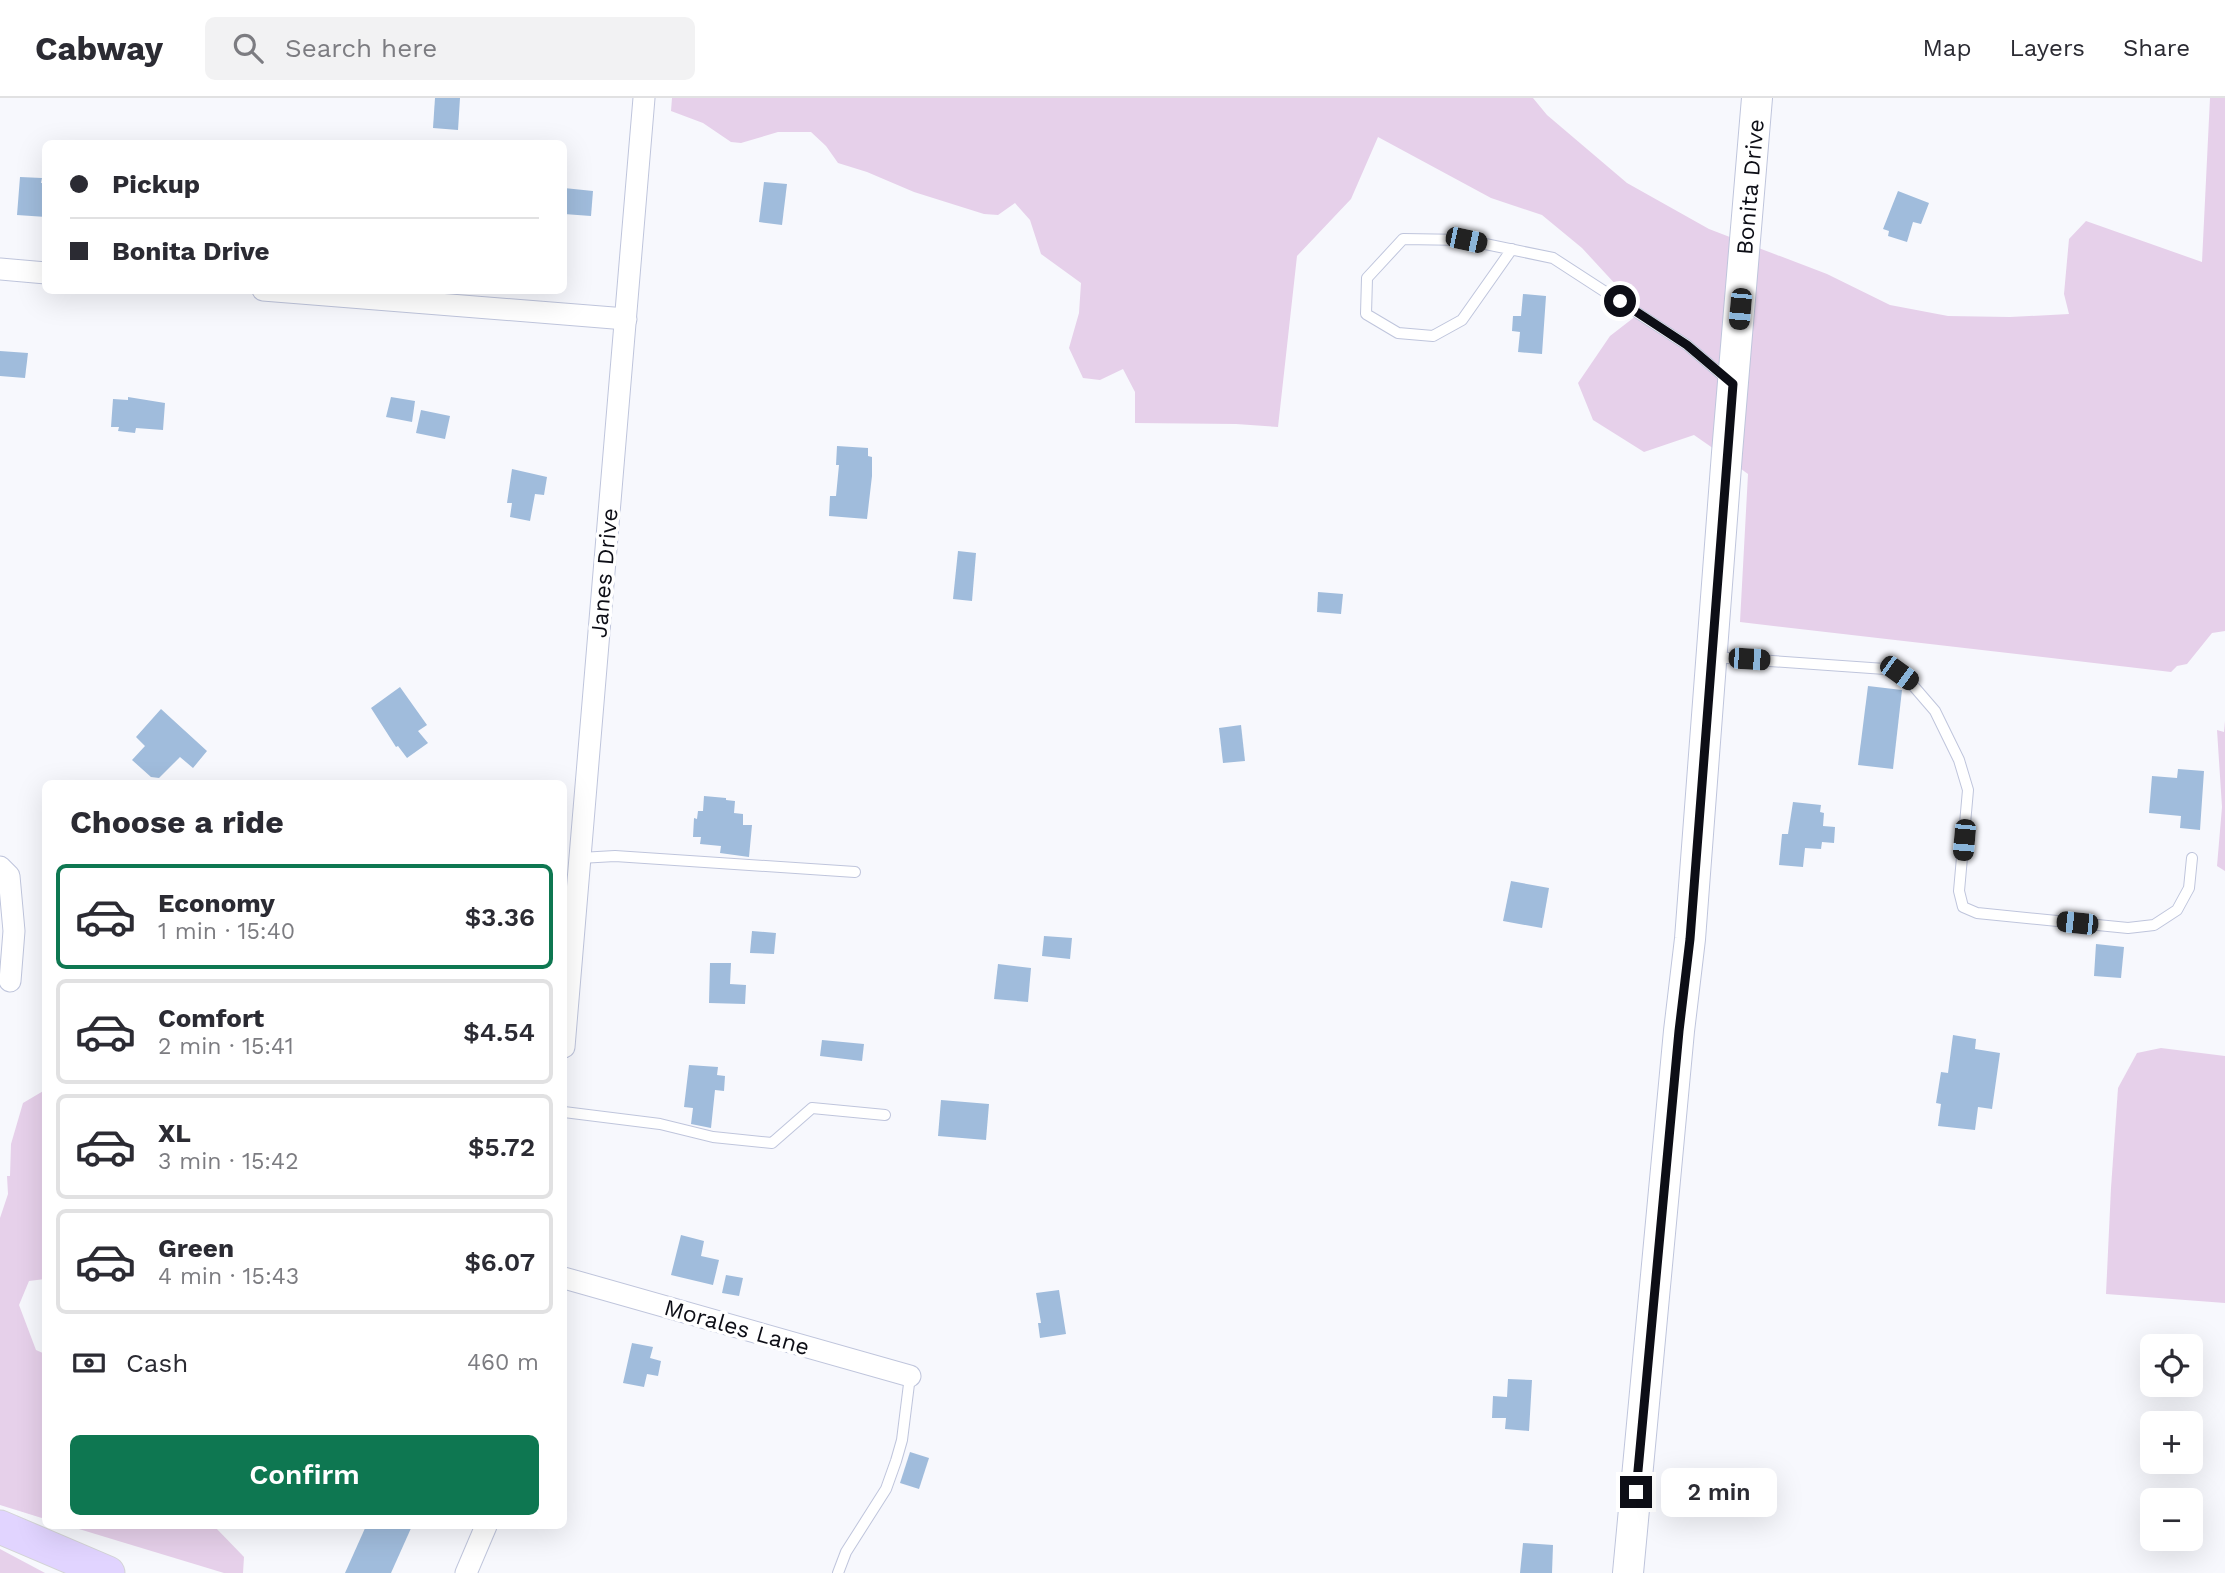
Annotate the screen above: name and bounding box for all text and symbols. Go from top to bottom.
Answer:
search box [205,17,695,80]
text: Cabway [35,29,163,68]
icon: search [229,29,267,67]
text: Search here [285,33,437,63]
text: Map [1923,34,1971,62]
text: Layers [2009,34,2085,62]
text: Share [2123,34,2190,62]
street label: Bonita Drive [1731,118,1770,256]
text: Pickup [112,169,200,199]
car [1444,225,1489,255]
text: Bonita Drive [112,236,270,266]
route start [1604,285,1636,317]
car [1728,287,1753,331]
street label: Janes Drive [585,507,624,639]
car [1728,647,1771,671]
car [1876,652,1923,694]
text: Choose a ride [70,803,284,841]
car [1952,818,1977,862]
icon: car [74,885,137,948]
text: Economy [158,888,275,918]
text: $3.36 [465,902,535,932]
car [2056,910,2099,936]
text: 1 min · 15:40 [158,918,295,945]
icon: car [74,1000,137,1063]
text: Comfort [158,1003,264,1033]
text: $4.54 [463,1017,535,1047]
text: 2 min · 15:41 [158,1033,294,1060]
icon: car [74,1115,137,1178]
text: XL [158,1118,191,1148]
text: $5.72 [468,1132,535,1162]
text: 3 min · 15:42 [158,1148,299,1175]
icon: car [74,1230,137,1293]
text: Green [158,1233,234,1263]
text: $6.07 [464,1247,535,1277]
text: 4 min · 15:43 [158,1263,299,1290]
street label: Morales Lane [661,1294,813,1361]
map controls [2140,1334,2203,1551]
button: locate [2140,1334,2203,1397]
icon: cash [70,1344,108,1382]
text: Cash [126,1348,188,1378]
text: 460 m [467,1349,539,1376]
button: + [2140,1411,2203,1474]
button: Confirm [70,1435,539,1515]
callout: 2 min [1660,1468,1776,1516]
route end [1620,1476,1652,1508]
text: 2 min [1687,1479,1751,1506]
button: − [2140,1488,2203,1551]

